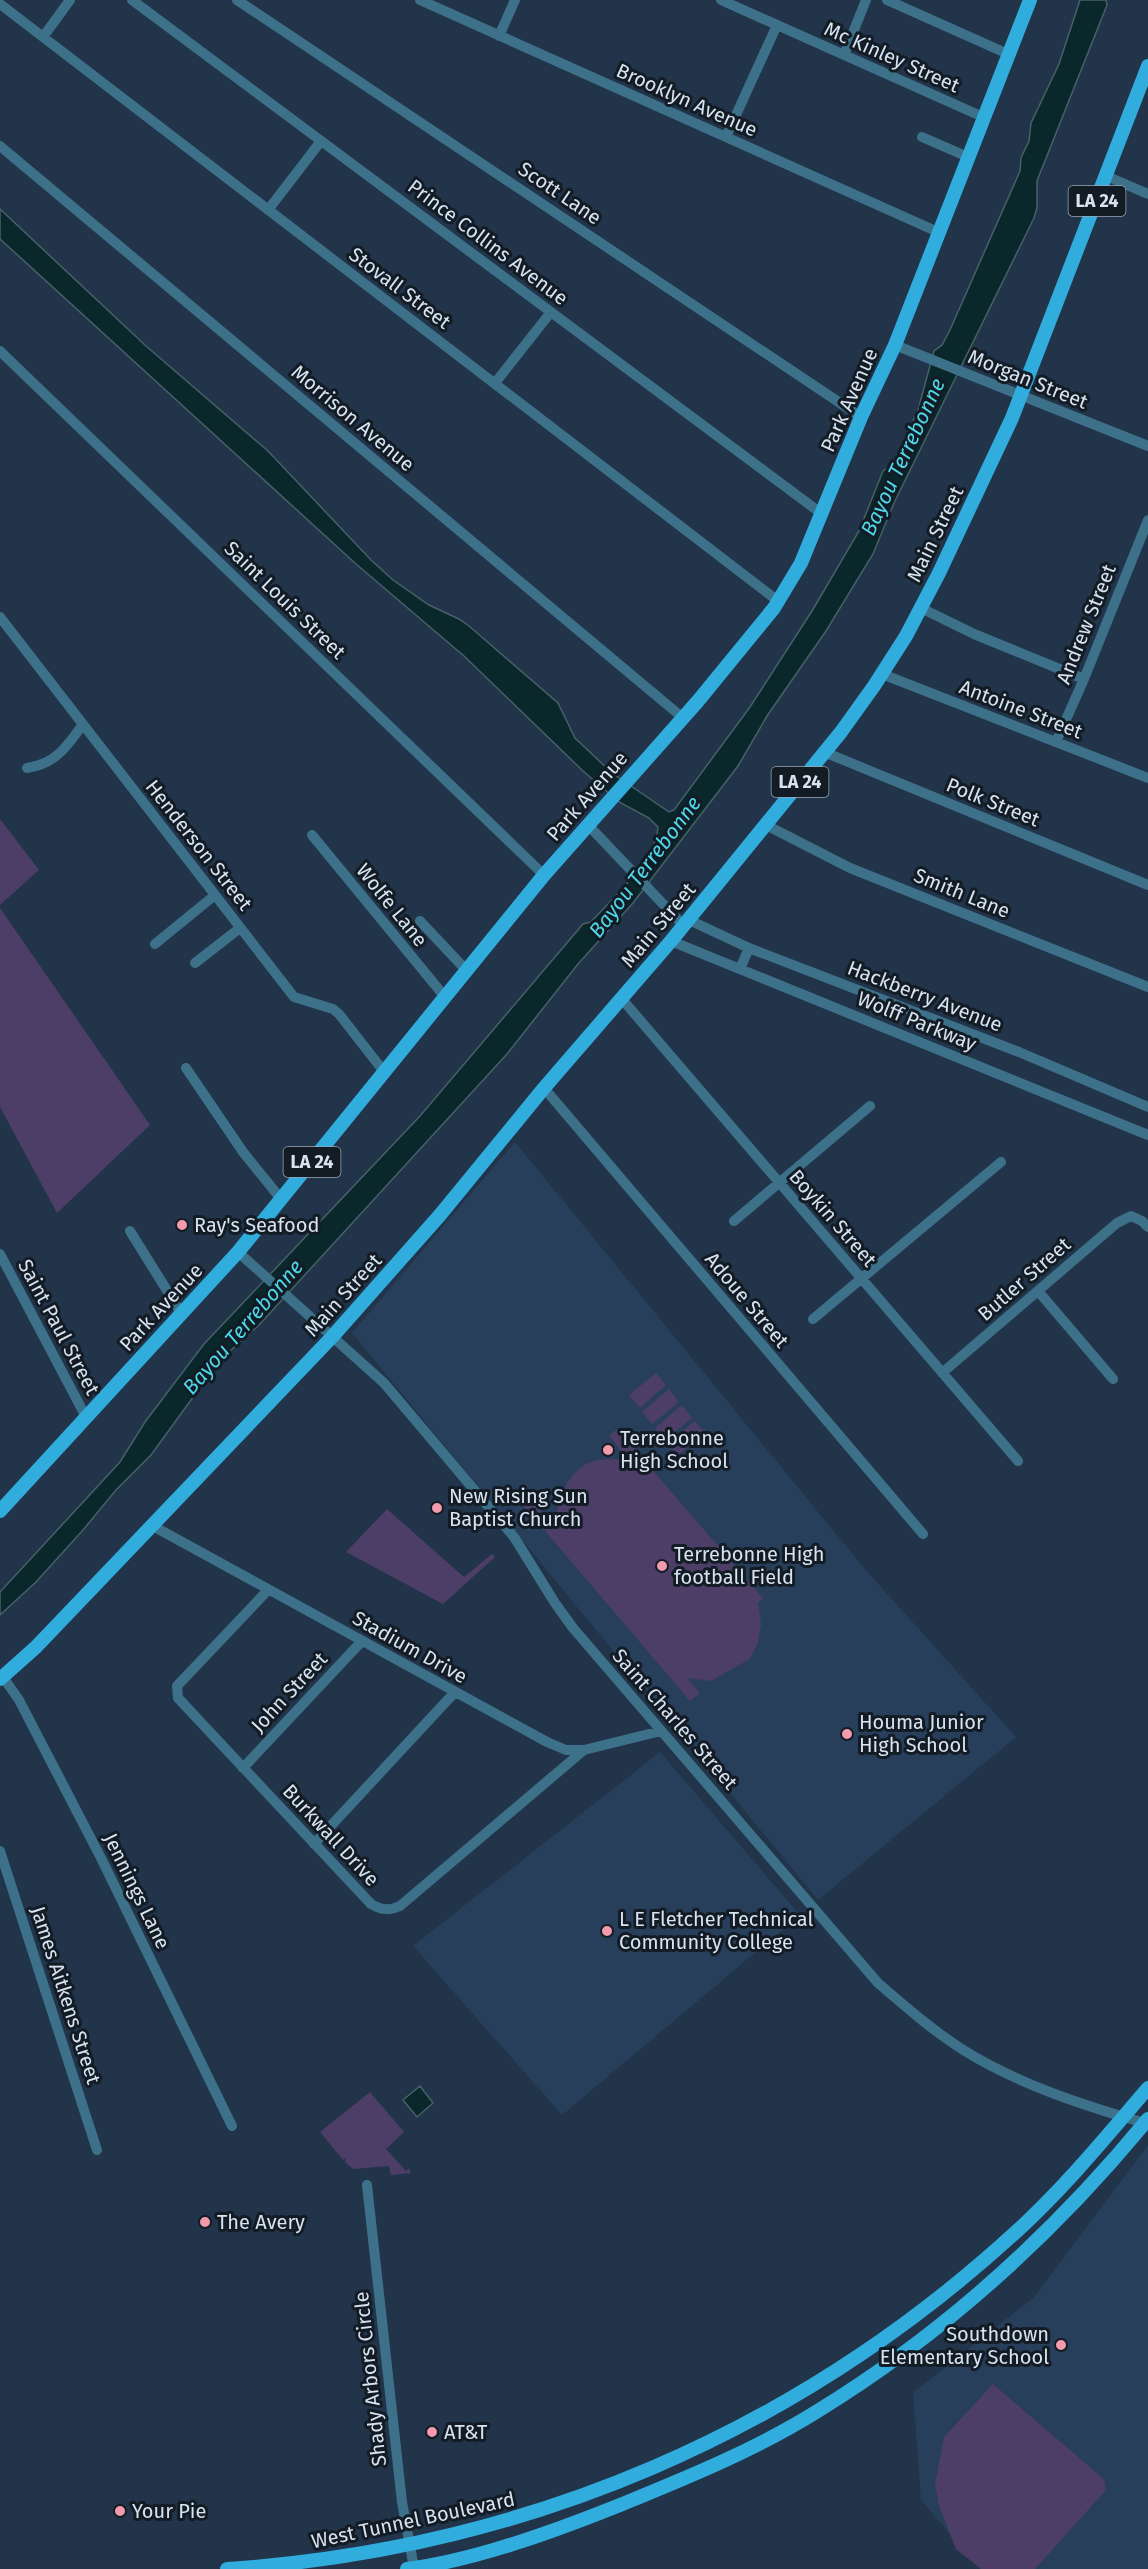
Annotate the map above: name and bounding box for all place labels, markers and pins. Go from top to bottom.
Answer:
place label: Ray's Seafood [194,1213,319,1237]
marker: Ray's Seafood [175,1218,189,1232]
place label: Terrebonne High School [620,1426,728,1473]
marker: Terrebonne High School [601,1443,615,1457]
place label: New Rising Sun Baptist Church [449,1484,588,1531]
marker: New Rising Sun Baptist Church [430,1501,444,1515]
place label: Terrebonne High football Field [674,1542,824,1589]
marker: Terrebonne High football Field [655,1559,669,1573]
place label: Houma Junior High School [859,1710,984,1757]
marker: Houma Junior High School [840,1727,854,1741]
place label: L E Fletcher Technical Community College [619,1907,813,1954]
marker: L E Fletcher Technical Community College [600,1924,614,1938]
place label: The Avery [217,2210,305,2234]
marker: The Avery [198,2215,212,2229]
place label: Southdown Elementary School [880,2322,1049,2369]
marker: Southdown Elementary School [1054,2338,1068,2352]
place label: AT&T [444,2420,488,2444]
marker: AT&T [425,2425,439,2439]
place label: Your Pie [132,2499,206,2523]
marker: Your Pie [113,2504,127,2518]

